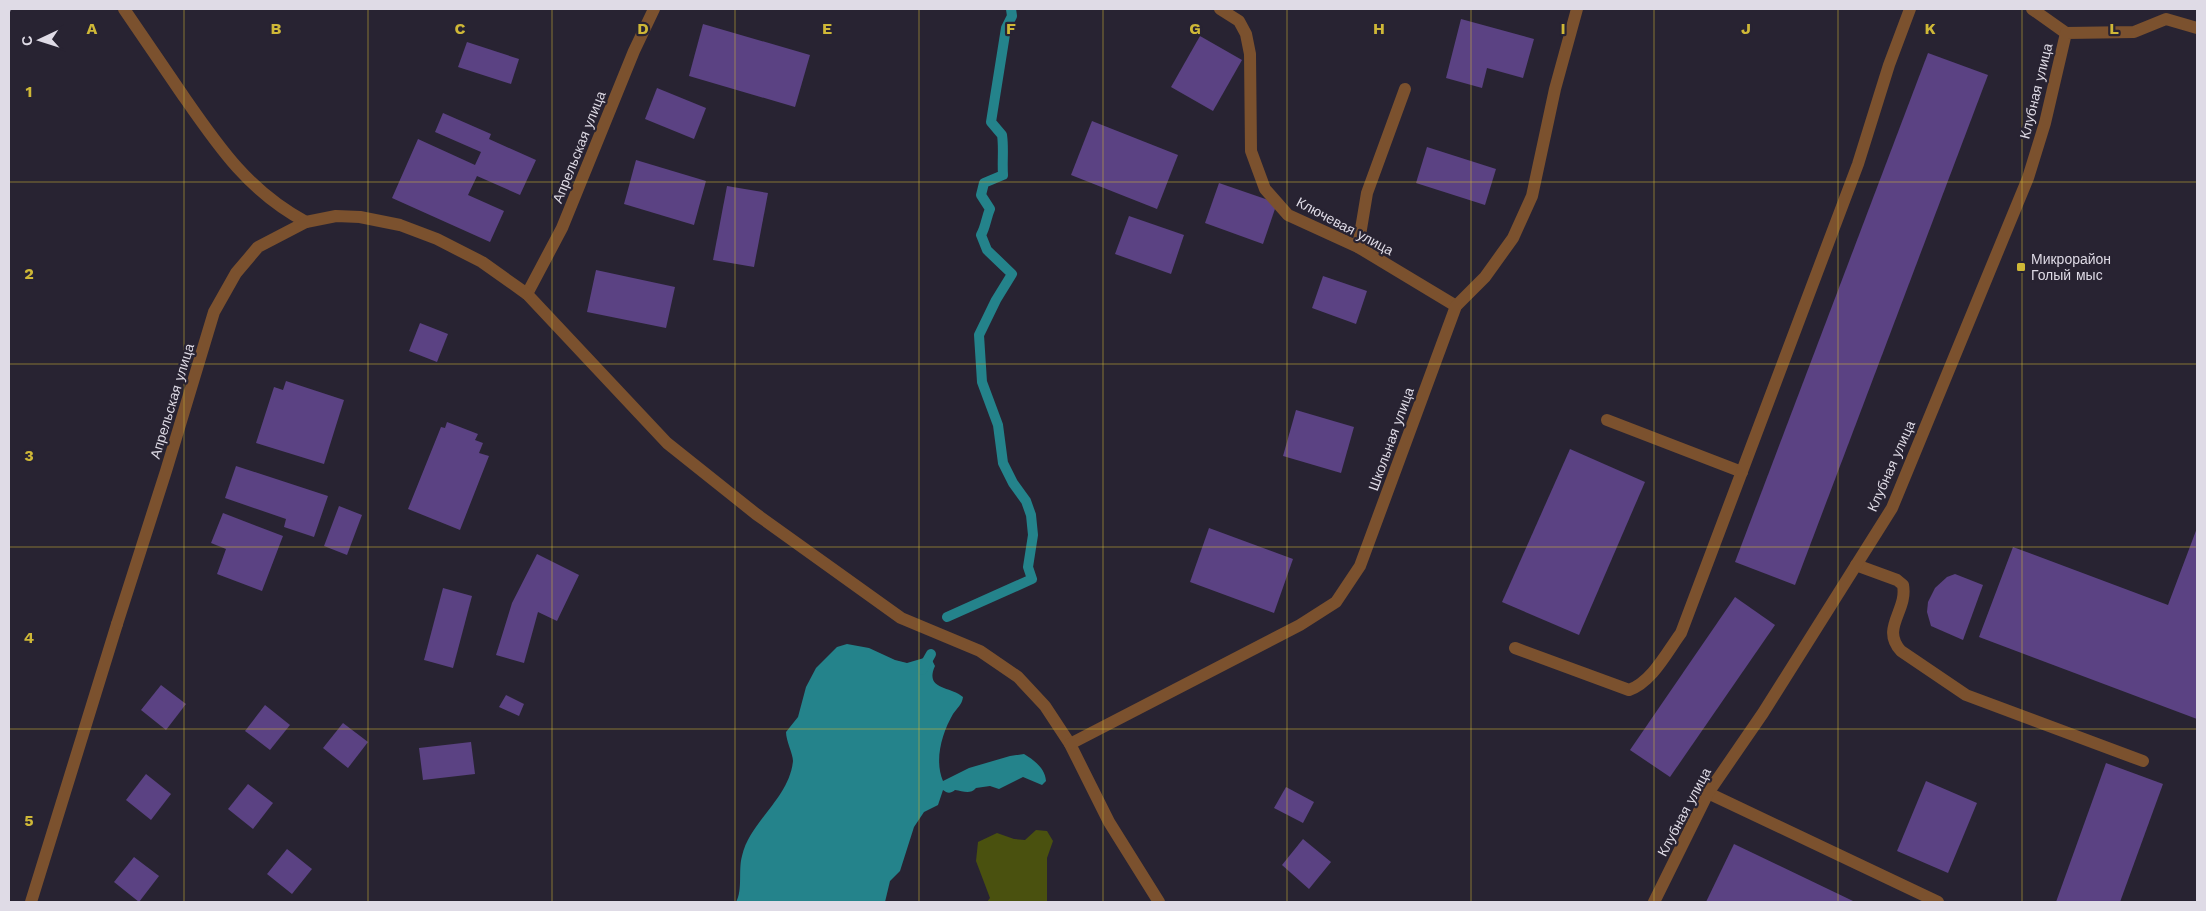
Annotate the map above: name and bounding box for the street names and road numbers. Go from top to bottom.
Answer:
street label: Клубная улица [2016,41,2056,140]
street label: Апрельская улица [549,88,609,205]
street label: Ключевая улица [1294,194,1396,258]
street label: Апрельская улица [147,341,197,461]
street label: Школьная улица [1365,385,1417,493]
street label: Клубная улица [1864,418,1918,514]
street label: Клубная улица [1654,765,1714,859]

